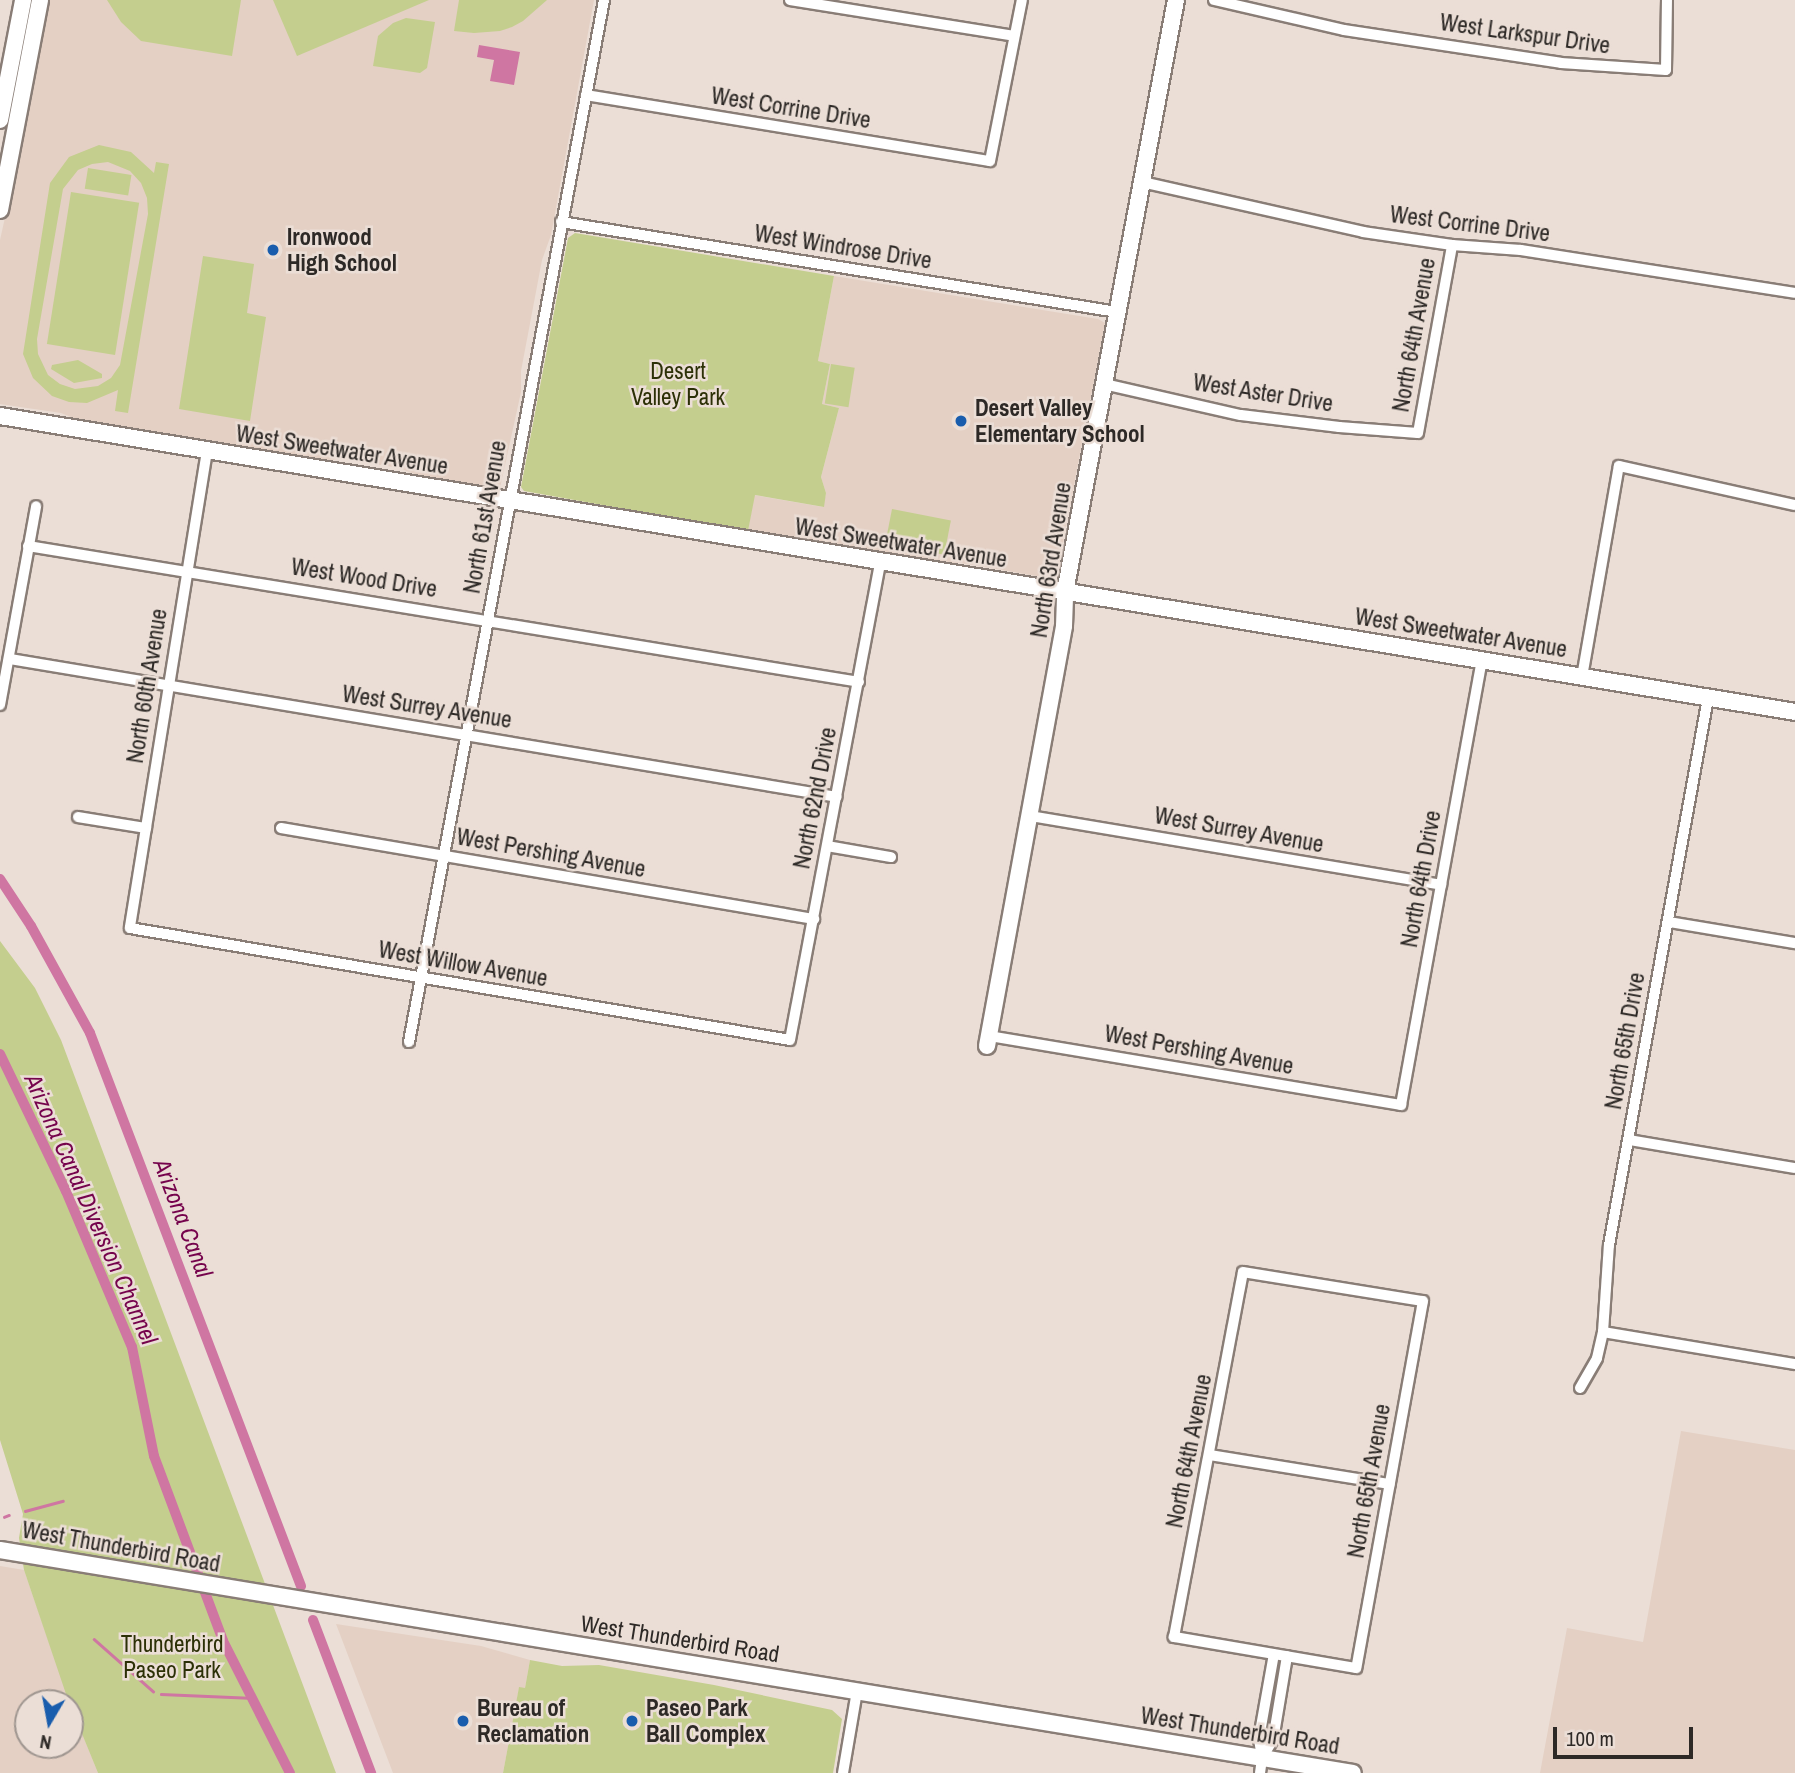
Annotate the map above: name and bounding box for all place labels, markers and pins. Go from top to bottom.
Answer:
place label: Ironwood High School [287,223,397,277]
marker: Ironwood High School [265,242,281,258]
place label: Desert Valley Elementary School [975,394,1145,448]
marker: Desert Valley Elementary School [953,413,969,429]
place label: Bureau of Reclamation [477,1694,589,1748]
place label: Paseo Park Ball Complex [646,1694,765,1748]
marker: Bureau of Reclamation [455,1713,471,1729]
marker: Paseo Park Ball Complex [624,1713,640,1729]

